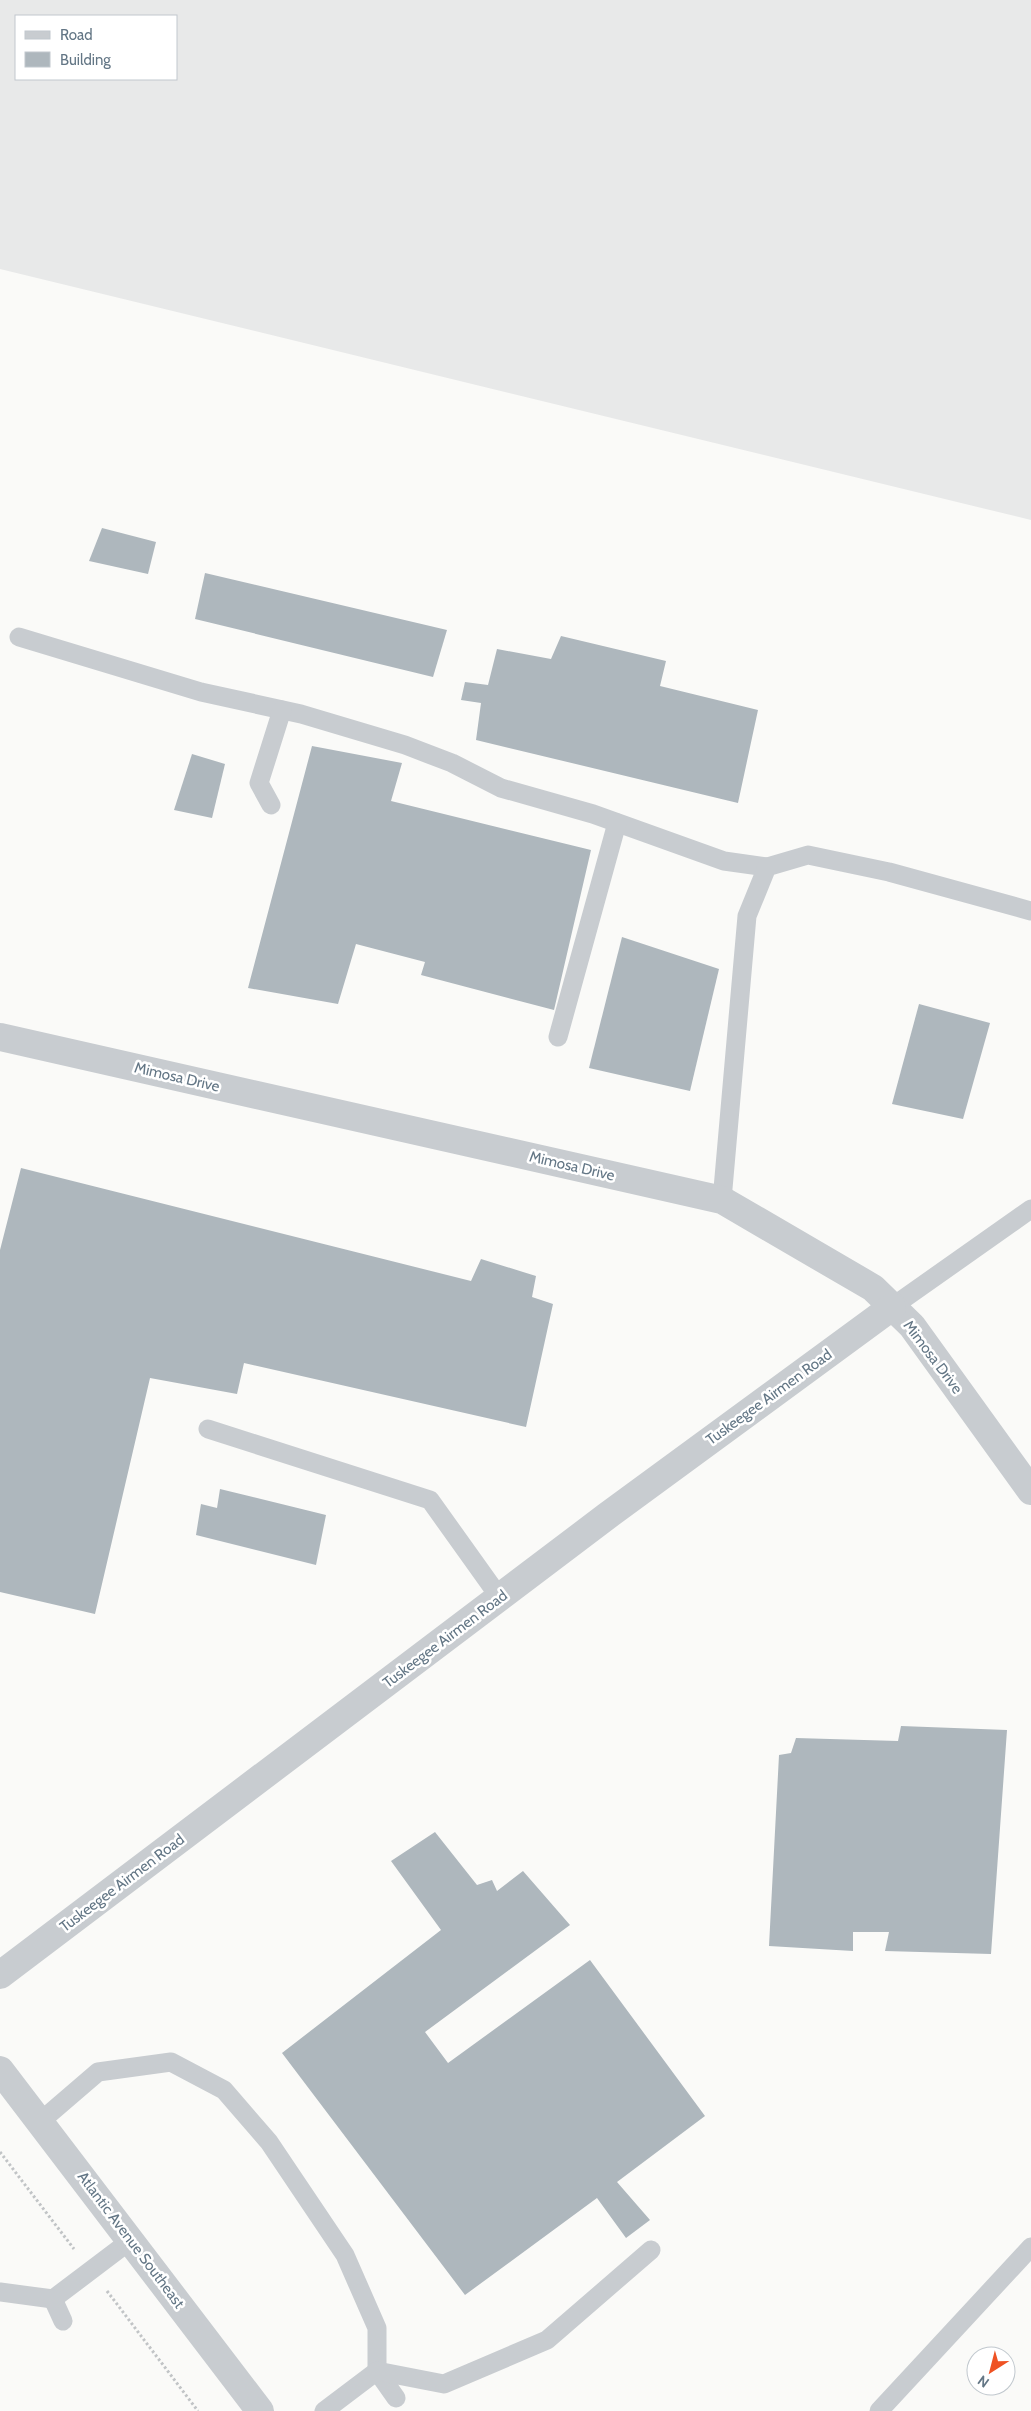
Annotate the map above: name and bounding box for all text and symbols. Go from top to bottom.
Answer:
legend [15,15,178,80]
text: Road [60,26,93,44]
text: Building [60,51,111,69]
street label: Mimosa Drive [133,1058,222,1096]
street label: Mimosa Drive [528,1147,617,1185]
street label: Mimosa Drive [900,1317,967,1397]
street label: Tuskeegee Airmen Road [703,1345,835,1449]
street label: Tuskeegee Airmen Road [379,1586,511,1692]
street label: Tuskeegee Airmen Road [56,1830,188,1936]
street label: Atlantic Avenue Southeast [74,2168,188,2312]
north arrow [966,2346,1016,2396]
text: N [974,2371,993,2392]

